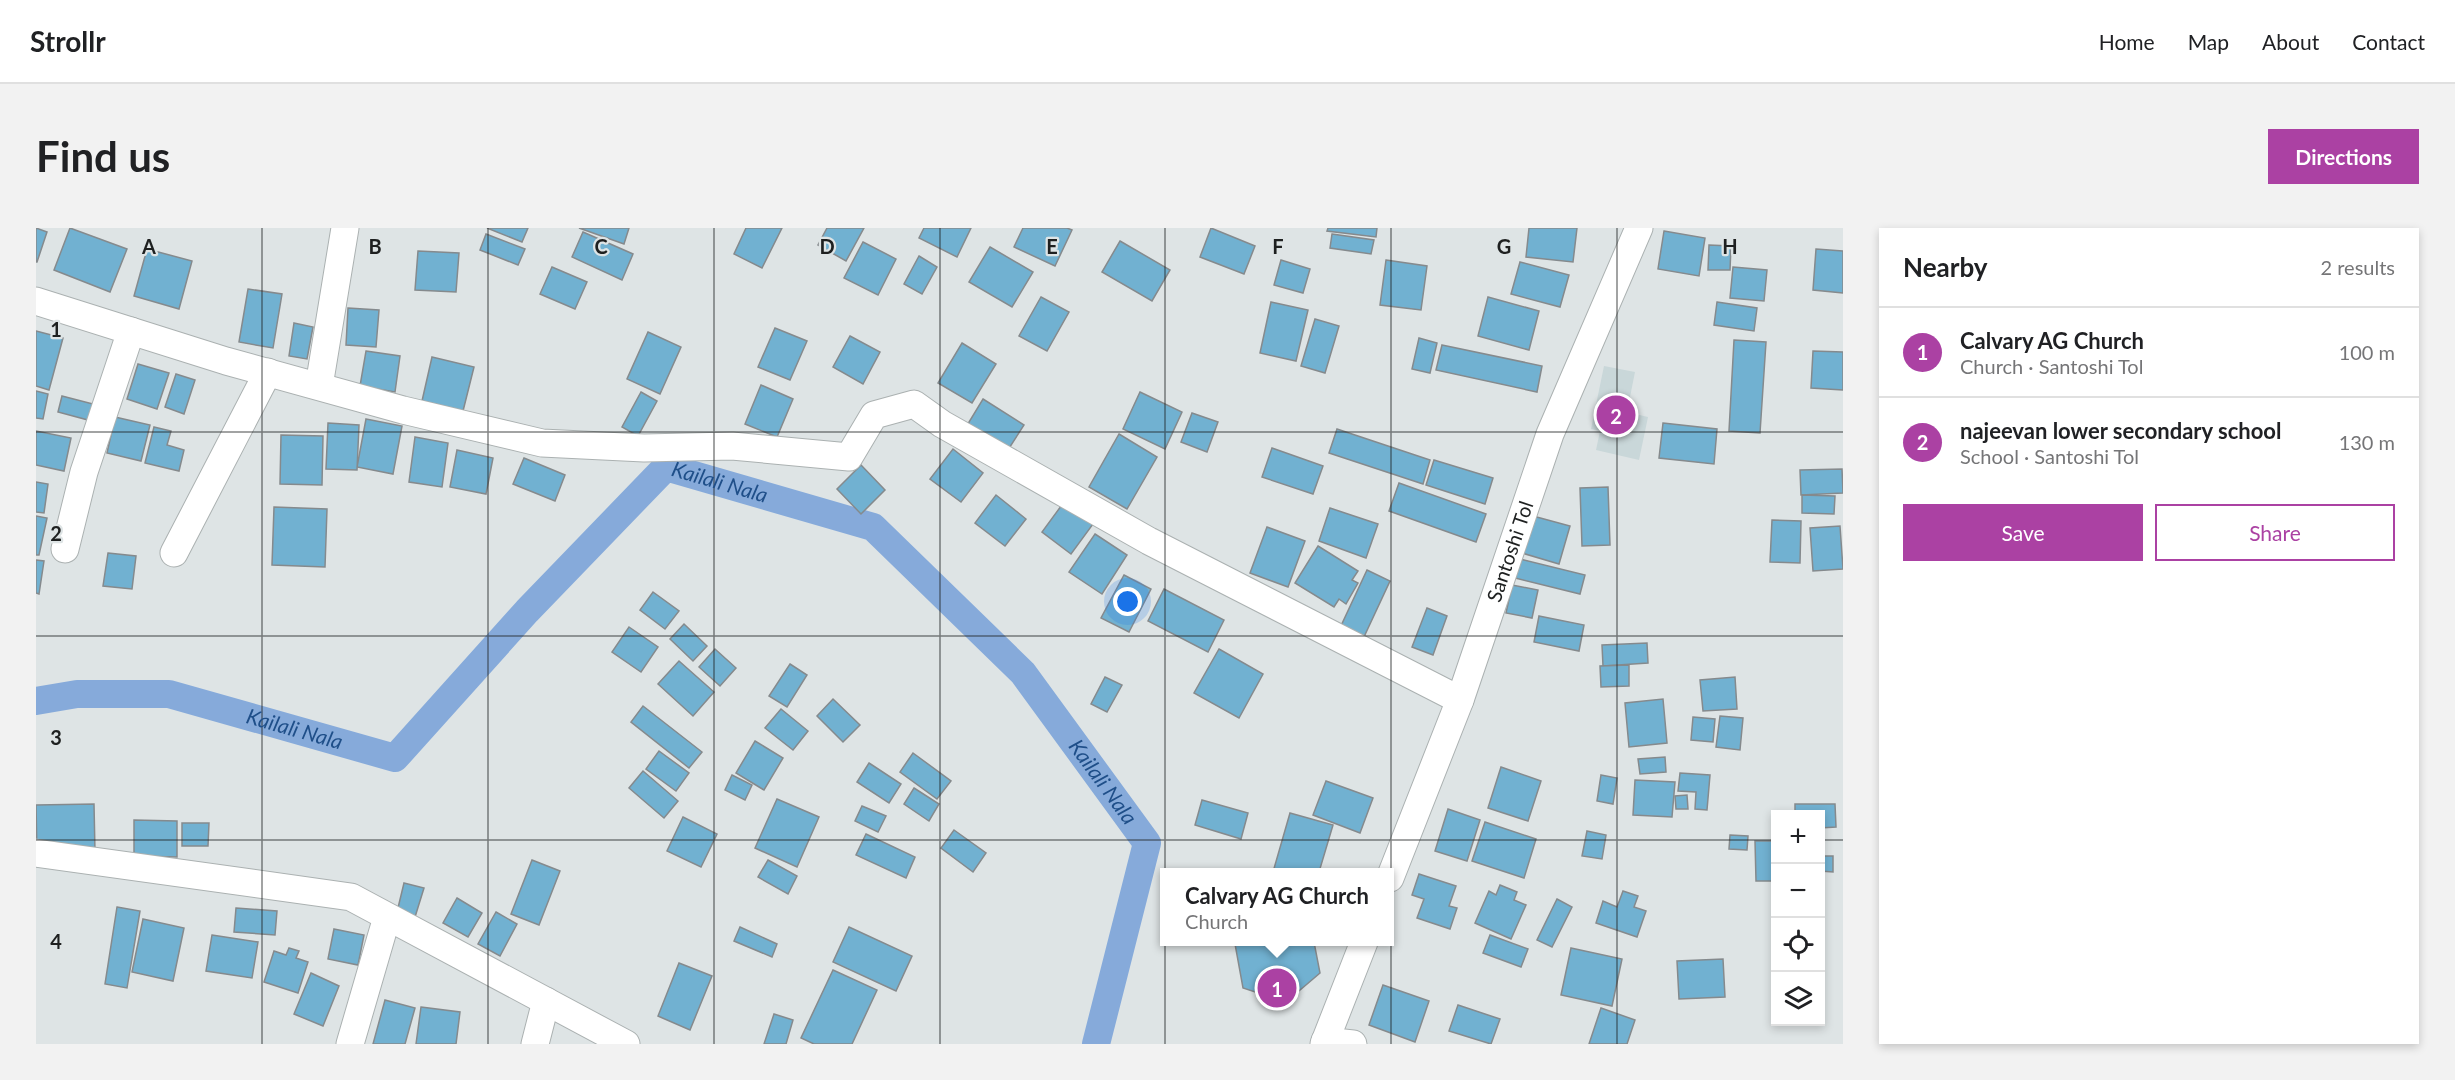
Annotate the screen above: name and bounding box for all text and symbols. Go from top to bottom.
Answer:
text: Strollr [30,24,106,58]
text: Home [2099,29,2155,54]
text: Map [2188,29,2229,54]
text: About [2262,29,2319,54]
text: Contact [2352,29,2425,54]
button: Directions [2268,129,2419,184]
text: Find us [36,131,170,181]
text: A [141,234,156,258]
text: B [368,234,382,258]
text: C [594,234,608,258]
text: D [819,234,835,258]
text: E [1046,234,1058,258]
text: F [1272,234,1284,258]
text: G [1497,234,1511,258]
text: H [1722,234,1738,258]
text: Nearby [1903,251,1988,283]
text: 2 results [2320,255,2395,279]
text: 1 [50,317,62,341]
text: Calvary AG Church [1960,327,2144,354]
text: 1 [1917,340,1928,364]
text: 100 m [2339,340,2395,364]
text: Church · Santoshi Tol [1960,354,2143,378]
pin: 2 [1596,392,1636,438]
text: najeevan lower secondary school [1960,417,2281,444]
text: 2 [1917,430,1928,454]
text: 130 m [2339,430,2395,454]
text: School · Santoshi Tol [1960,444,2139,468]
water label: Kailali Nala [669,455,771,507]
street label: Santoshi Tol [1481,498,1537,605]
button: Save [1903,504,2143,561]
button: Share [2155,504,2395,561]
text: 2 [50,521,62,545]
your location [1113,587,1142,616]
water label: Kailali Nala [244,703,346,754]
text: 3 [50,725,62,749]
water label: Kailali Nala [1065,734,1143,828]
map controls [1771,810,1825,1026]
button: + [1771,810,1825,864]
button: − [1771,864,1825,918]
popup [1160,868,1394,946]
text: Calvary AG Church [1185,882,1369,909]
text: Church [1185,909,1248,933]
button: locate [1771,918,1825,972]
text: 4 [50,929,62,953]
pin: 1 [1258,966,1296,1011]
button: layers [1771,972,1825,1026]

